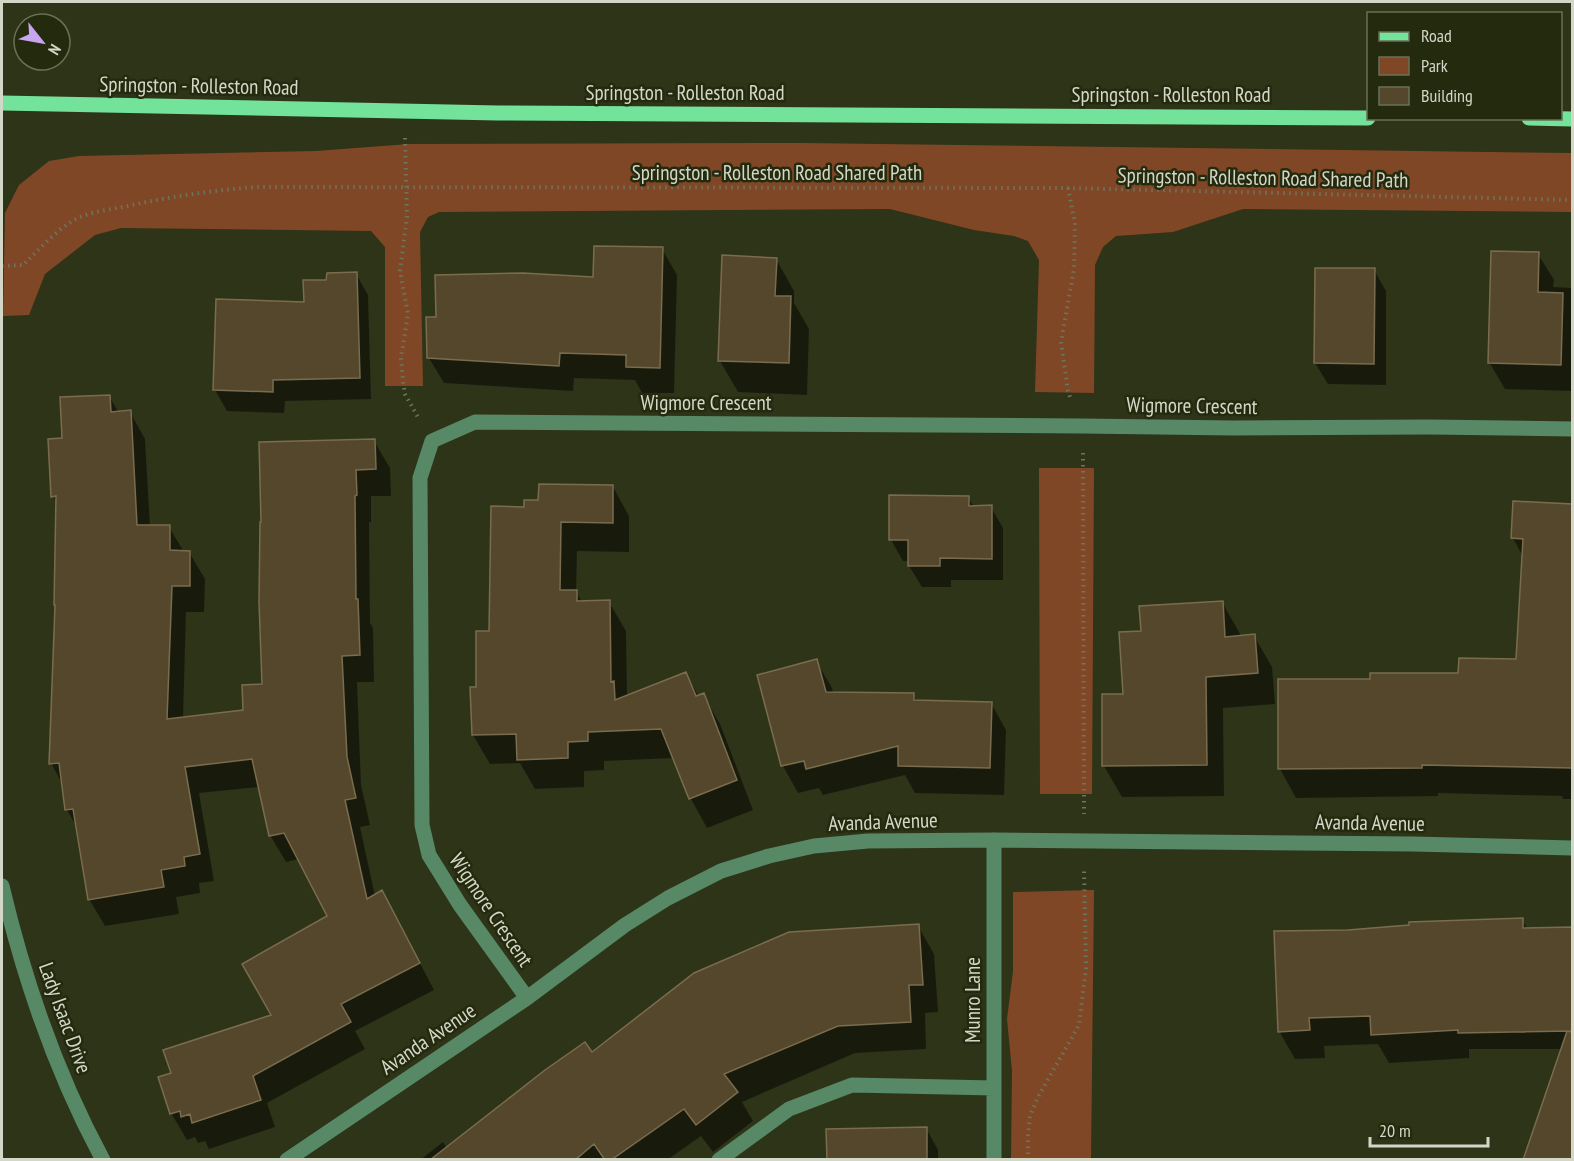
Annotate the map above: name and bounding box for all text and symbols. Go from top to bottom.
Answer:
north arrow [12,12,72,72]
legend [1367,12,1562,120]
text: Road [1421,24,1452,47]
text: N [44,41,66,59]
text: Park [1421,54,1448,77]
street label: Springston - Rolleston Road [99,70,299,101]
street label: Springston - Rolleston Road [585,79,785,106]
street label: Springston - Rolleston Road [1071,81,1271,108]
text: Building [1421,84,1473,107]
street label: Springston - Rolleston Road Shared Path [632,159,922,186]
street label: Springston - Rolleston Road Shared Path [1118,161,1409,194]
street label: Wigmore Crescent [640,389,772,416]
street label: Wigmore Crescent [1126,391,1258,420]
street label: Avanda Avenue [828,806,938,837]
street label: Avanda Avenue [1315,808,1425,837]
street label: Wigmore Crescent [444,848,539,972]
street label: Munro Lane [959,957,986,1043]
street label: Lady Isaac Drive [33,959,98,1077]
street label: Avanda Avenue [375,997,481,1080]
scale bar [1370,1110,1488,1148]
text: 20 m [1379,1119,1411,1142]

